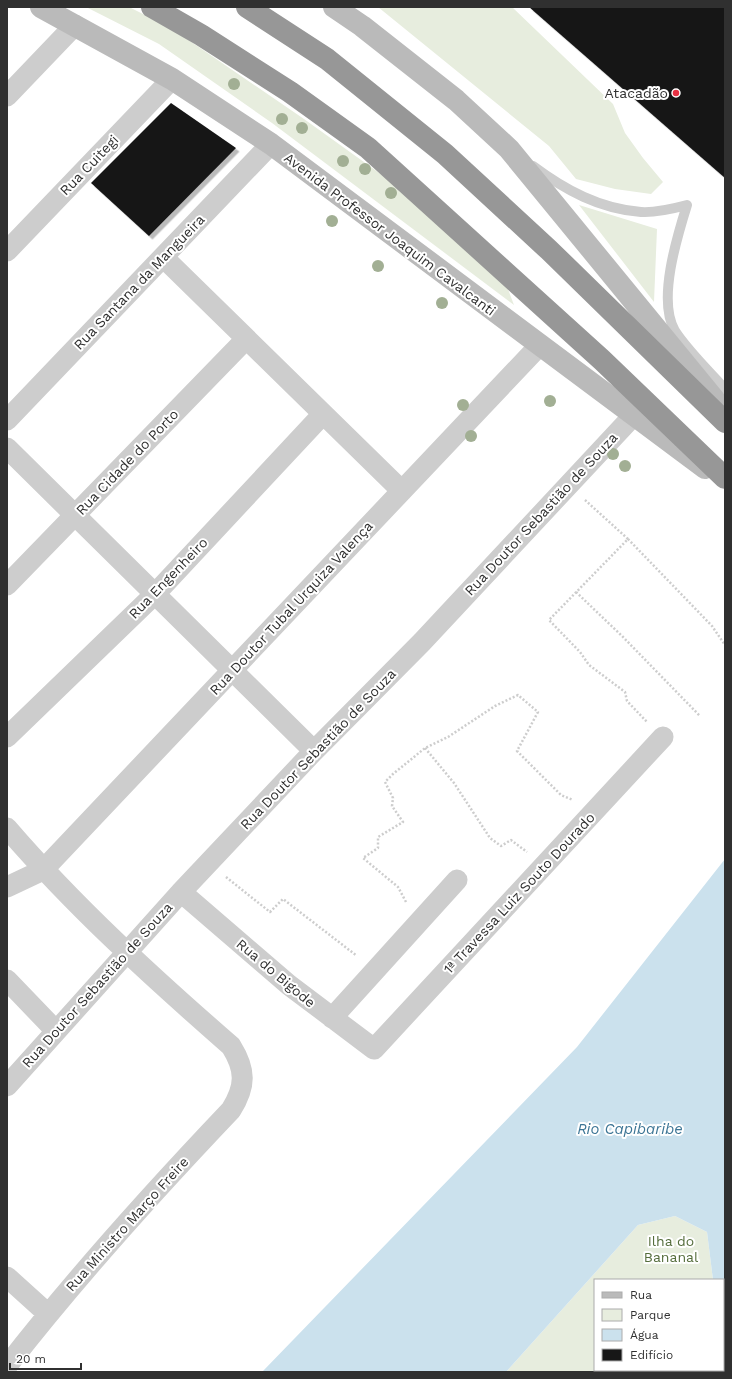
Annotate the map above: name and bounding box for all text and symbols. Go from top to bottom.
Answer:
place label: Atacadão [605,85,668,101]
marker: Atacadão [671,88,681,98]
street label: Rua Cuitegi [56,132,122,198]
street label: Avenida Professor Joaquim Cavalcanti [281,149,499,319]
street label: Rua Santana da Mangueira [70,211,208,353]
street label: Rua Cidade do Porto [73,406,181,518]
street label: Rua Doutor Sebastião de Souza [461,429,621,599]
street label: Rua Doutor Tubal Urquiza Valença [206,518,376,698]
street label: Rua Engenheiro [125,534,211,622]
street label: Rua Doutor Sebastião de Souza [237,665,399,832]
street label: 1ª Travessa Luiz Souto Dourado [440,809,598,977]
street label: Rua Doutor Sebastião de Souza [19,899,175,1071]
street label: Rua do Bigode [233,935,319,1011]
water label: Rio Capibaribe [577,1120,683,1138]
street label: Rua Ministro Março Freire [62,1154,192,1294]
park label: Ilha do Bananal [644,1233,699,1265]
legend [594,1279,724,1371]
text: Rua [630,1288,652,1302]
text: Parque [630,1308,671,1322]
text: Água [630,1328,659,1342]
scale bar [10,1345,81,1371]
text: Edifício [630,1348,673,1362]
text: 20 m [16,1352,46,1366]

